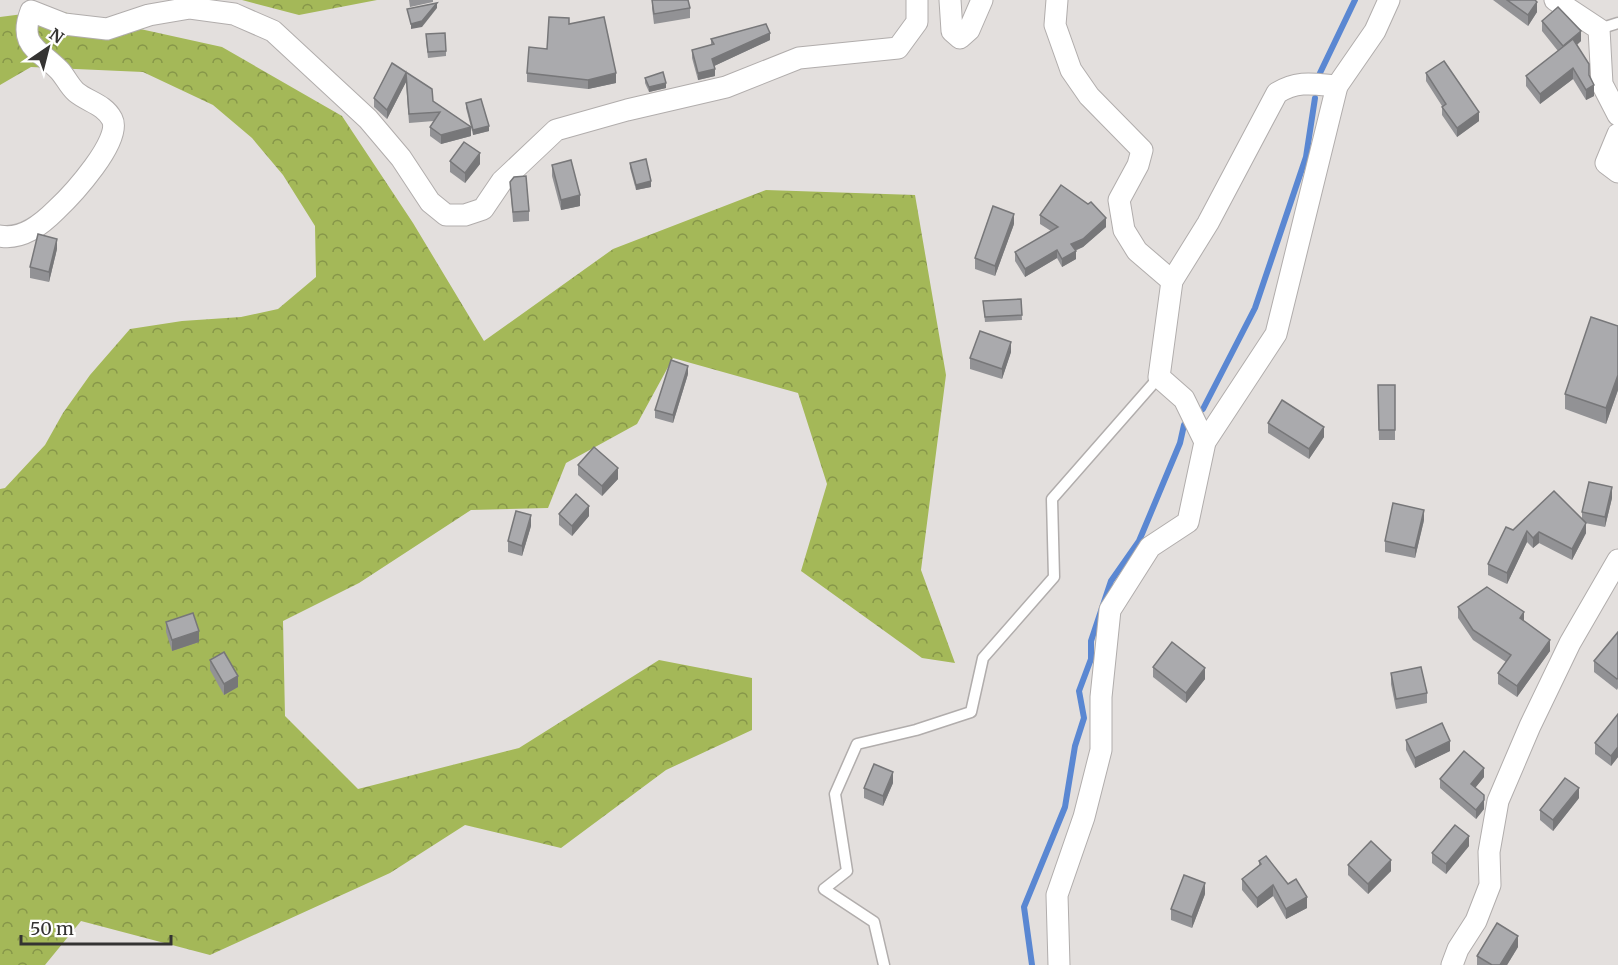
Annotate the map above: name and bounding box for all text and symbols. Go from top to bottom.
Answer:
north arrow [18,18,78,78]
text: N [46,24,68,48]
scale bar [21,908,171,946]
text: 50 m [30,917,74,940]

